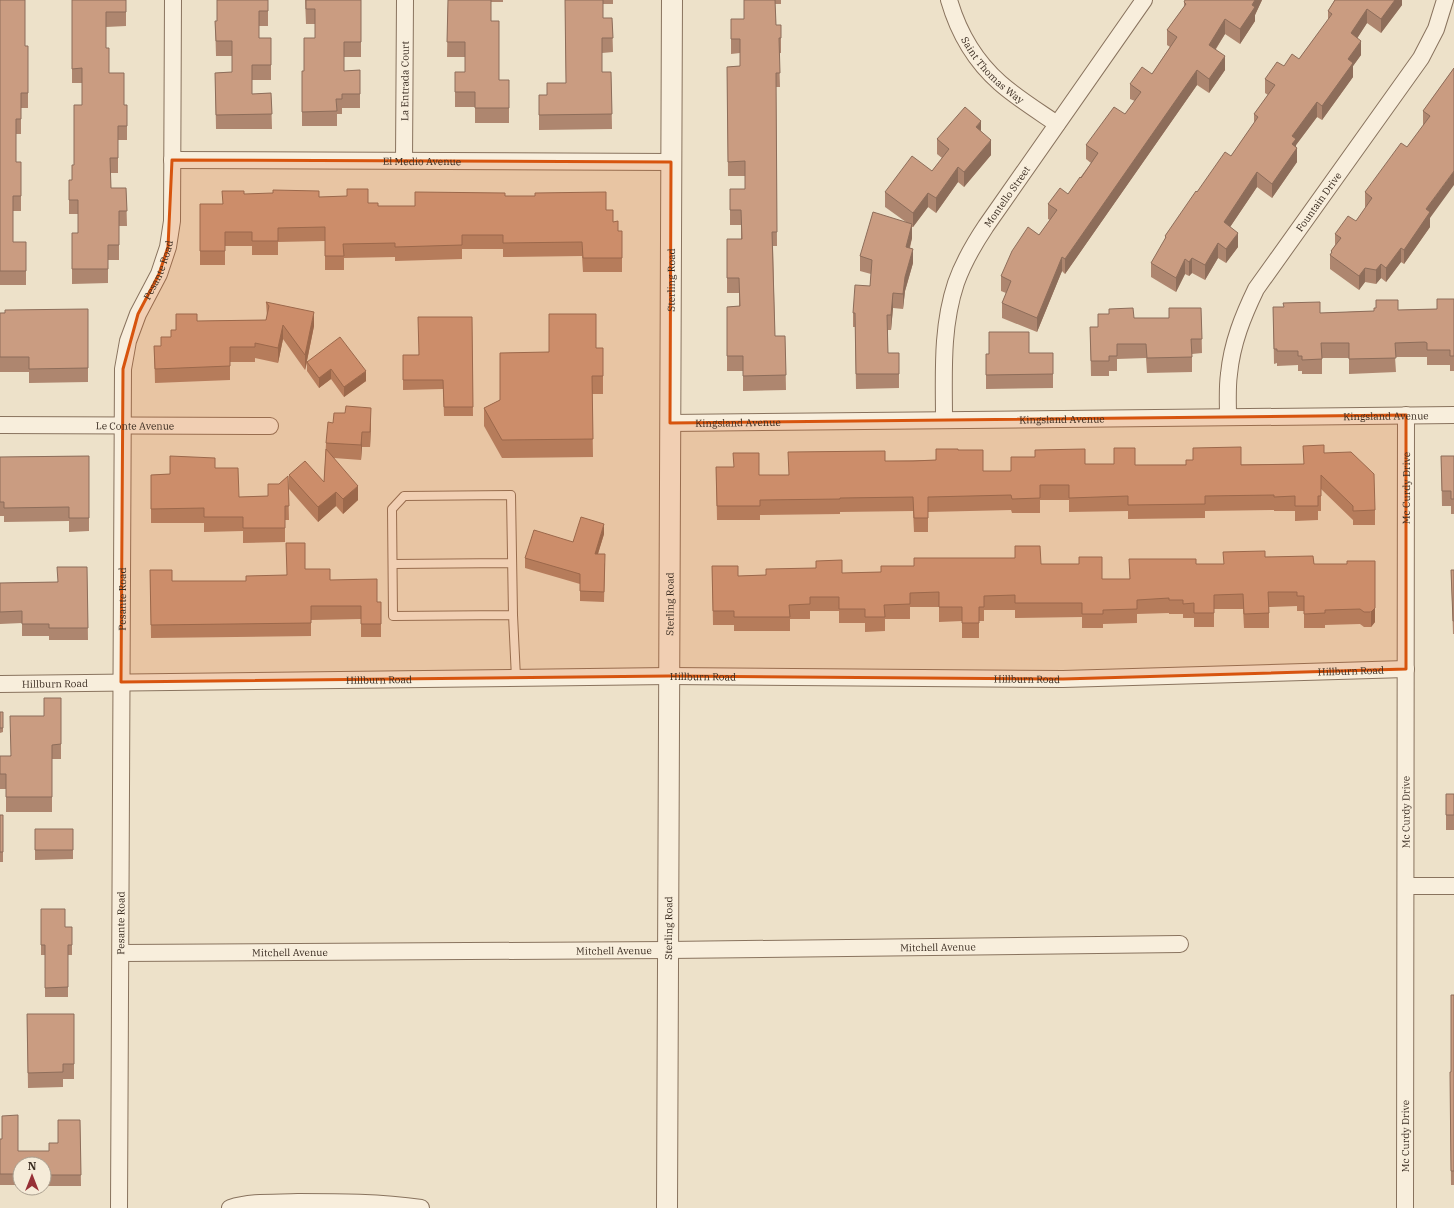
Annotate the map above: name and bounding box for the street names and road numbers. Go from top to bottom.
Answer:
street label: Saint Thomas Way [958,34,1027,107]
street label: La Entrada Court [398,40,412,121]
street label: El Medio Avenue [383,155,461,168]
street label: Montello Street [981,163,1033,230]
street label: Fountain Drive [1293,170,1344,234]
street label: Pesante Road [141,239,176,302]
street label: Sterling Road [665,248,678,312]
street label: Kingsland Avenue [1343,409,1429,423]
street label: Kingsland Avenue [1019,413,1105,426]
street label: Kingsland Avenue [695,416,781,430]
street label: Le Conte Avenue [96,419,174,433]
street label: Mc Curdy Drive [1400,452,1413,524]
street label: Pesante Road [116,567,129,631]
street label: Sterling Road [663,572,677,636]
street label: Hillburn Road [1318,664,1384,679]
street label: Hillburn Road [670,670,736,684]
street label: Hillburn Road [994,672,1060,686]
street label: Hillburn Road [346,673,412,687]
street label: Hillburn Road [22,677,88,691]
street label: Mc Curdy Drive [1399,776,1413,848]
street label: Pesante Road [114,891,128,955]
street label: Sterling Road [662,896,675,960]
street label: Mitchell Avenue [900,940,976,954]
street label: Mitchell Avenue [576,944,652,958]
street label: Mitchell Avenue [252,946,328,959]
street label: Mc Curdy Drive [1399,1100,1412,1172]

